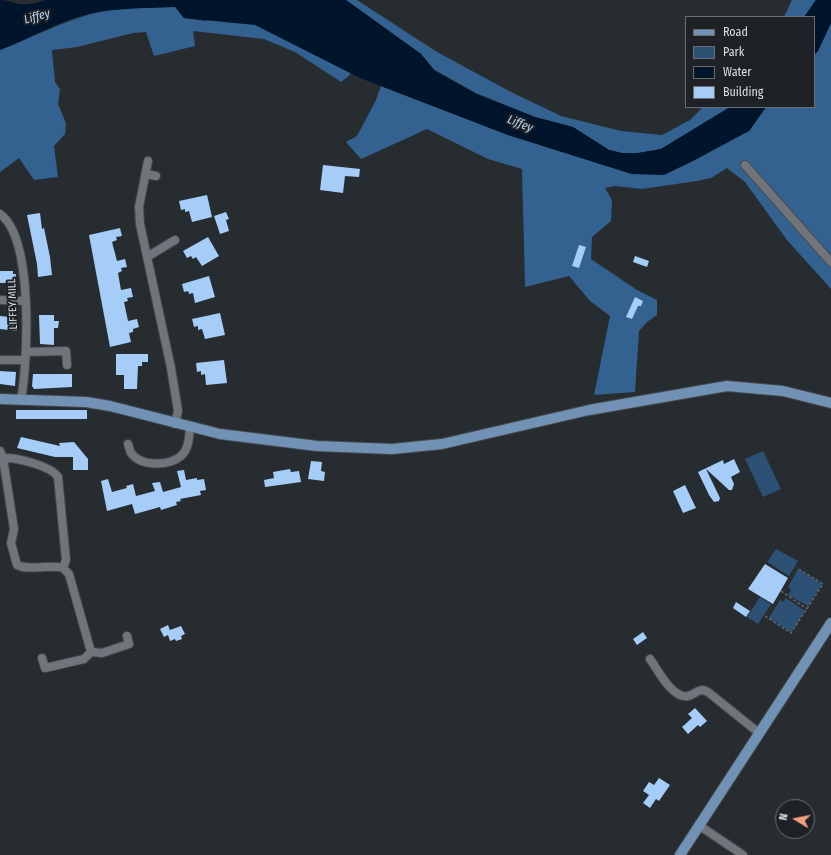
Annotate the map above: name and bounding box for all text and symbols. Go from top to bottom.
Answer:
water label: Liffey [22,6,52,28]
legend [685,16,815,108]
text: Road [723,25,748,39]
text: Park [723,45,744,59]
text: Water [723,65,751,79]
text: Building [723,85,763,99]
water label: Liffey [505,112,535,136]
street label: LIFFEY MILL [6,278,20,330]
north arrow [775,799,815,839]
text: N [777,813,791,821]

